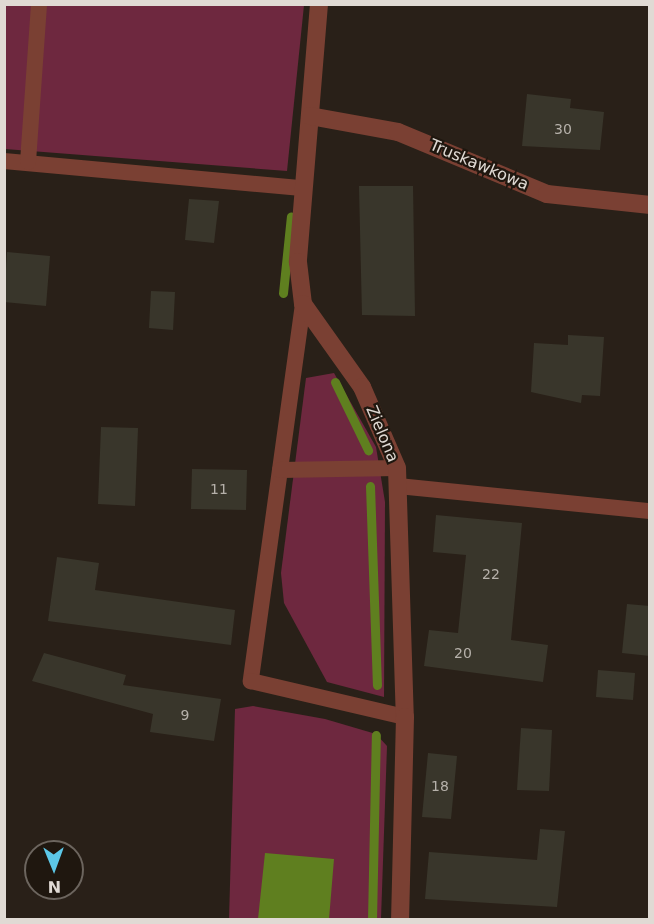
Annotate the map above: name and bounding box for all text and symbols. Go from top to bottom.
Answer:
house number: 30 [554,121,572,137]
street label: Truskawkowa [427,136,531,194]
street label: Zielona [362,403,402,465]
house number: 11 [210,481,228,497]
house number: 22 [482,566,500,582]
house number: 20 [454,645,472,661]
house number: 9 [181,707,189,723]
house number: 18 [431,778,449,794]
north arrow [24,840,84,900]
text: N [47,877,61,896]

